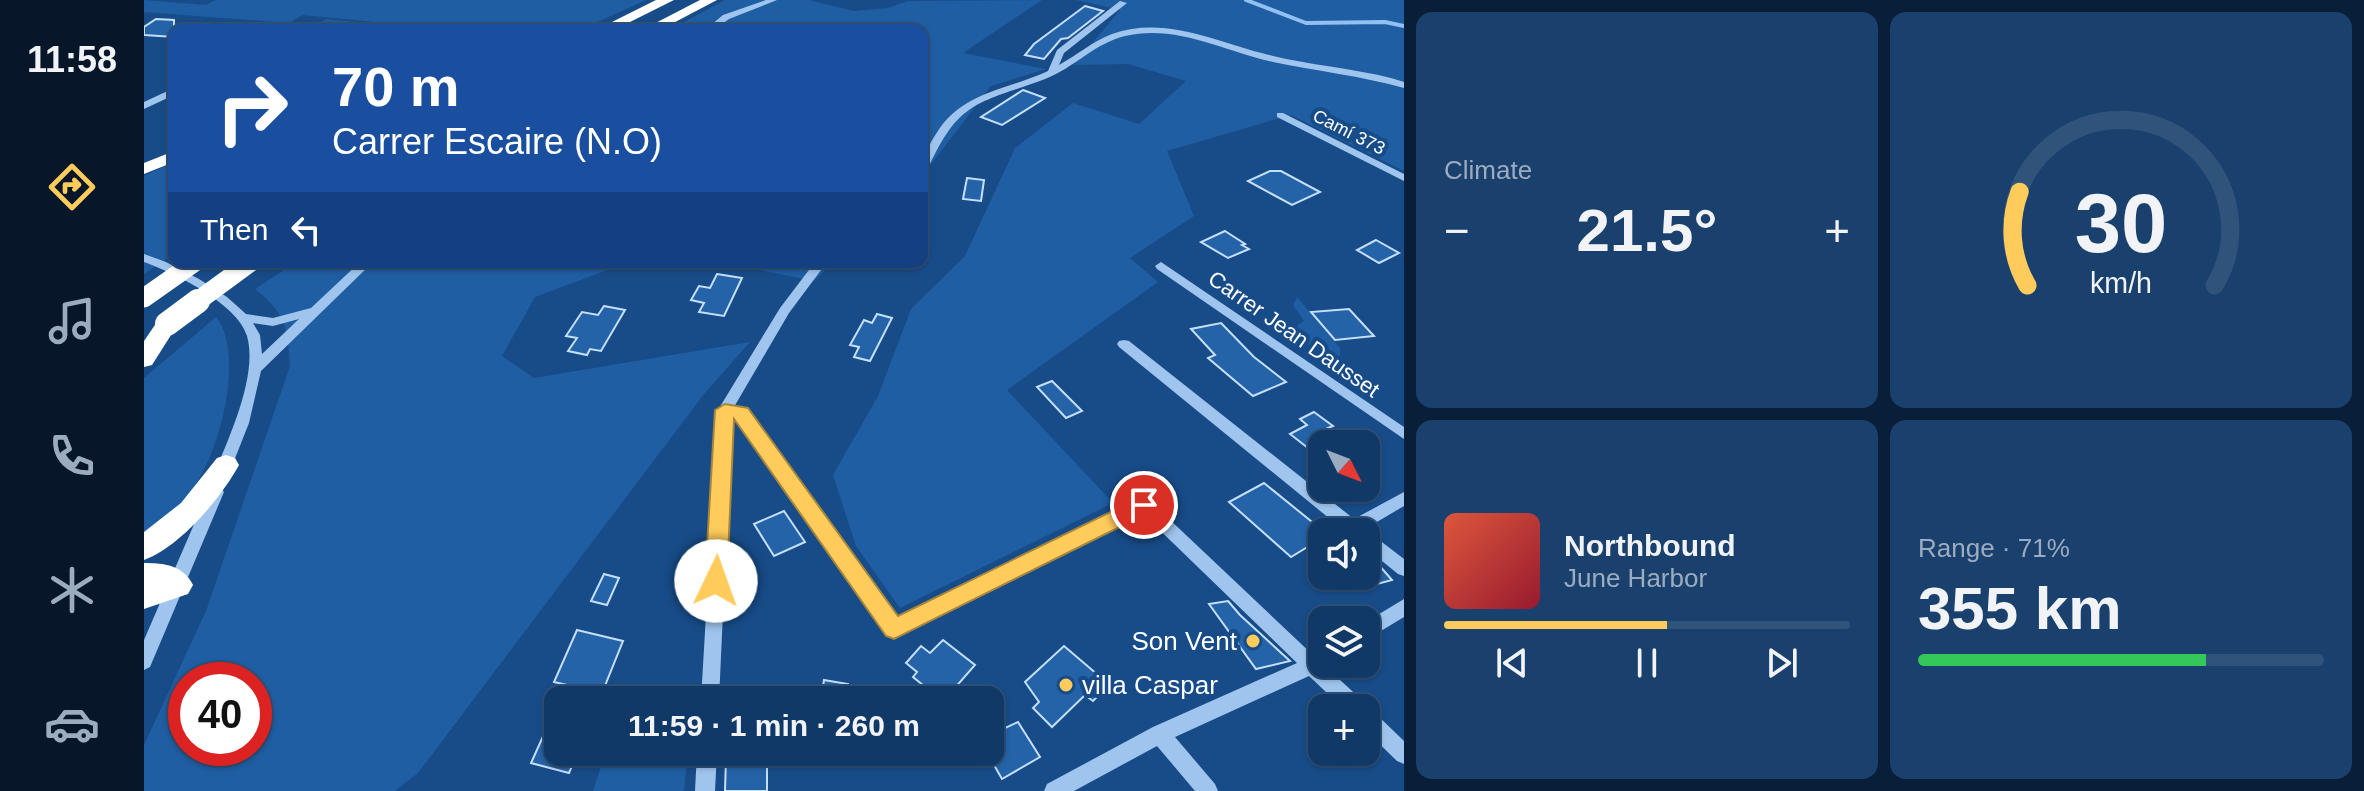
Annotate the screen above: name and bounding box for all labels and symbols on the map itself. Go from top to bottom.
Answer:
street label: Camí 373 [1310,105,1388,159]
street label: Carrer Jean Dausset [1204,266,1384,402]
north arrow [1308,430,1380,502]
pin [1110,471,1178,539]
position arrow [674,539,758,623]
place label: Son Vent [1131,626,1238,656]
marker: Son Vent [1244,632,1262,650]
speed limit sign: 40 [168,662,272,766]
place label: villa Caspar [1082,670,1218,700]
marker: villa Caspar [1057,676,1075,694]

